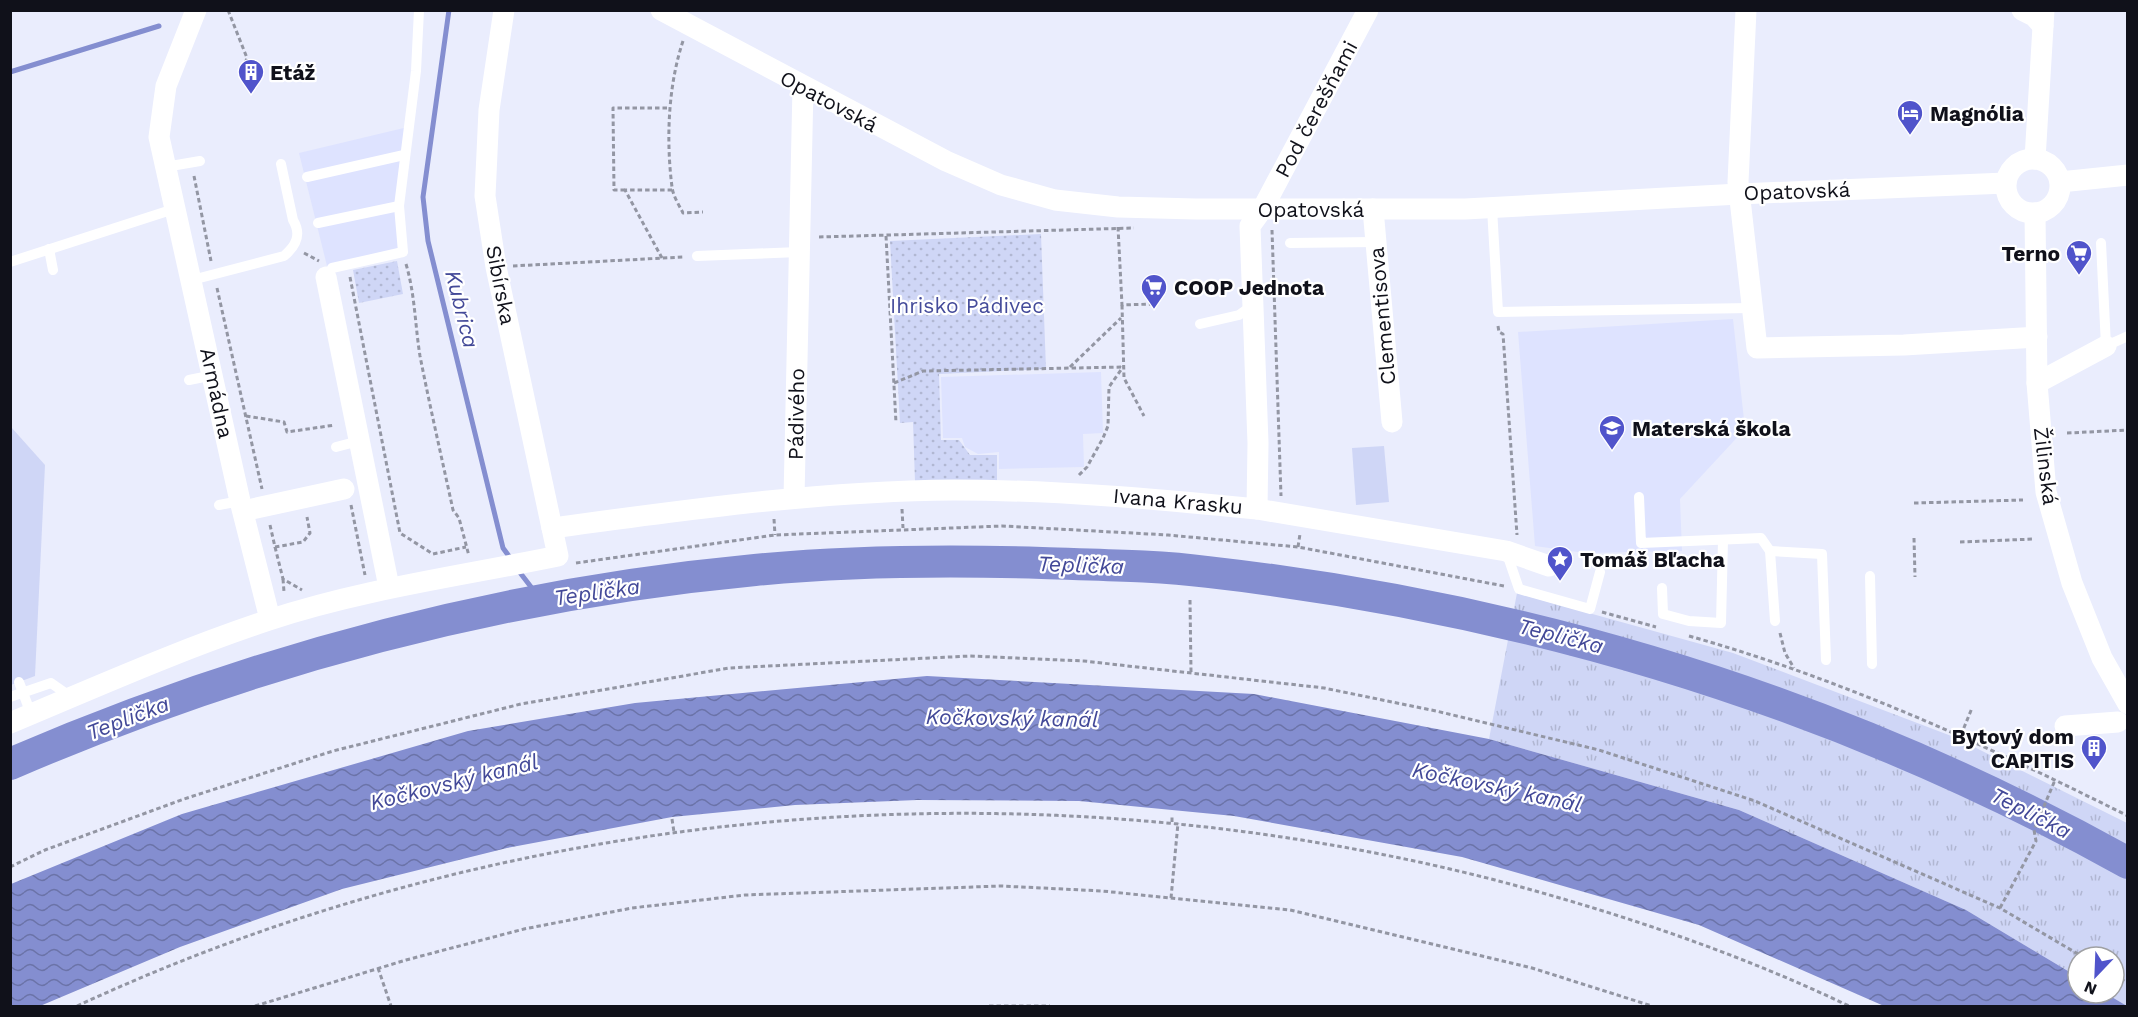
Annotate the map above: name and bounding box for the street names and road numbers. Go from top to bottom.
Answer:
street label: Pod čerešňami [1269,36,1363,182]
street label: Opatovská [776,65,882,137]
street label: Opatovská [1743,177,1851,205]
street label: Opatovská [1258,197,1365,222]
street label: Sibírska [481,243,521,327]
street label: Clementisova [1364,246,1400,386]
street label: Armádna [195,345,239,441]
street label: Pádivého [783,368,809,460]
street label: Žilinská [2029,426,2063,507]
street label: Ivana Krasku [1112,483,1244,519]

